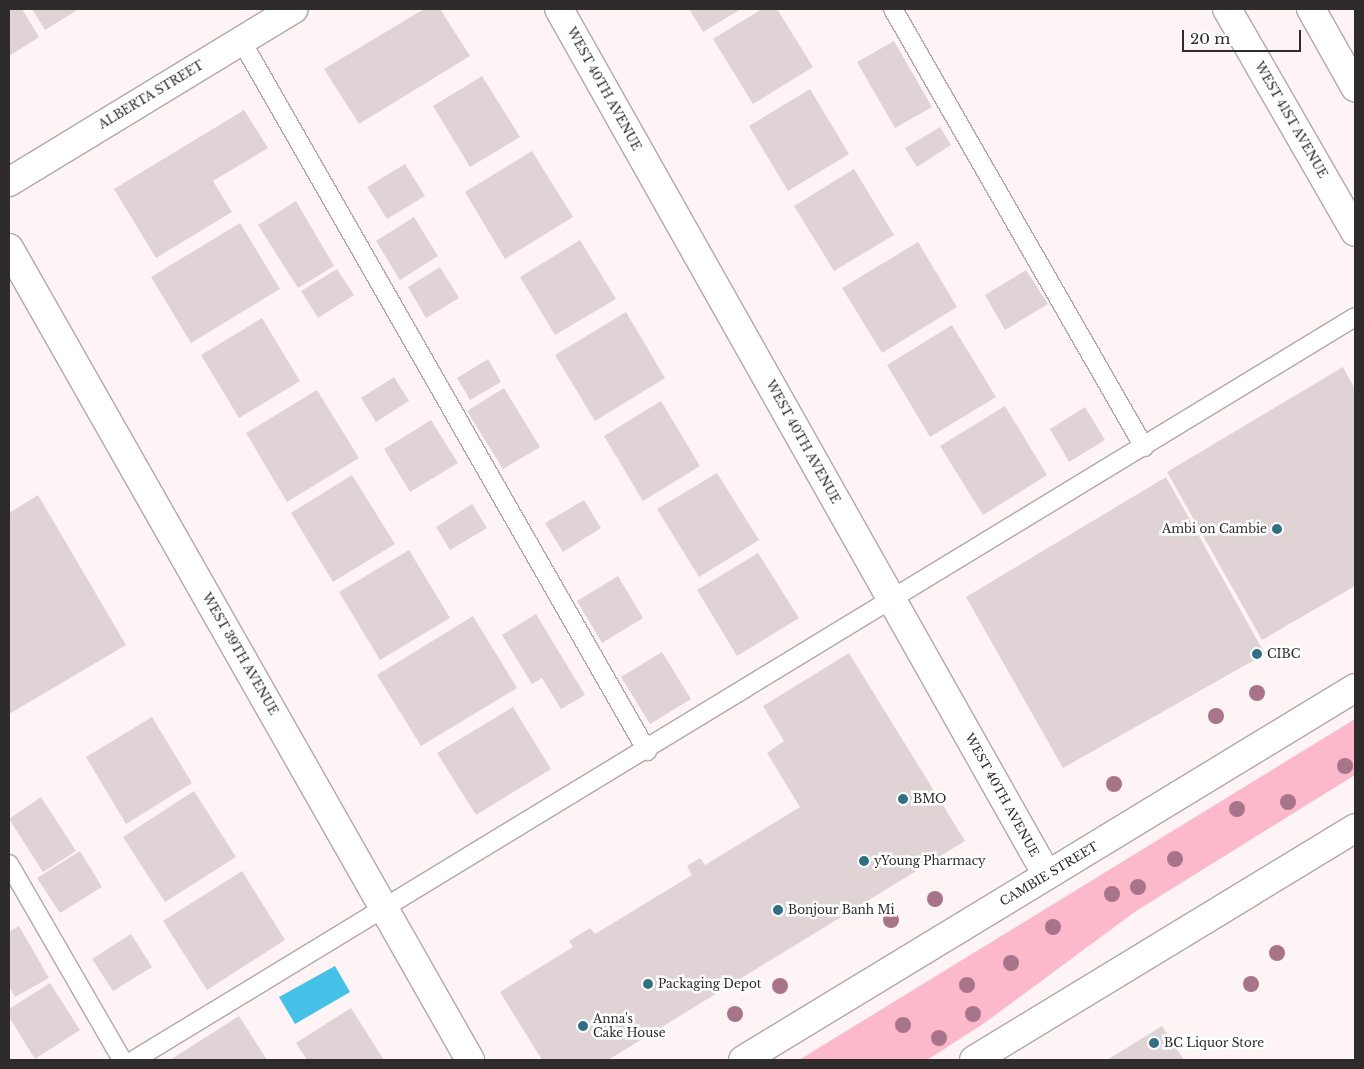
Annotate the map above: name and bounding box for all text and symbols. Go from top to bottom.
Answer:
scale bar [1184,20,1303,52]
street label: WEST 40TH AVENUE [564,24,644,154]
text: 20 m [1190,29,1230,48]
street label: ALBERTA STREET [96,58,206,132]
street label: WEST 41ST AVENUE [1252,59,1330,181]
street label: WEST 40TH AVENUE [763,377,843,507]
place label: Ambi on Cambie [1162,522,1267,536]
marker: Ambi on Cambie [1271,523,1283,535]
street label: WEST 39TH AVENUE [199,590,281,718]
place label: CIBC [1267,647,1300,661]
marker: CIBC [1251,648,1263,660]
street label: WEST 40TH AVENUE [962,730,1042,860]
place label: BMO [913,792,946,806]
marker: BMO [897,793,909,805]
street label: CAMBIE STREET [997,839,1101,909]
place label: yYoung Pharmacy [874,854,986,868]
marker: yYoung Pharmacy [858,855,870,867]
place label: Bonjour Banh Mi [788,903,895,917]
marker: Bonjour Banh Mi [772,904,784,916]
place label: Packaging Depot [658,977,761,991]
marker: Packaging Depot [642,978,654,990]
place label: Anna's Cake House [593,1012,666,1040]
marker: Anna's Cake House [577,1020,589,1032]
place label: BC Liquor Store [1164,1036,1265,1050]
marker: BC Liquor Store [1148,1037,1160,1049]

